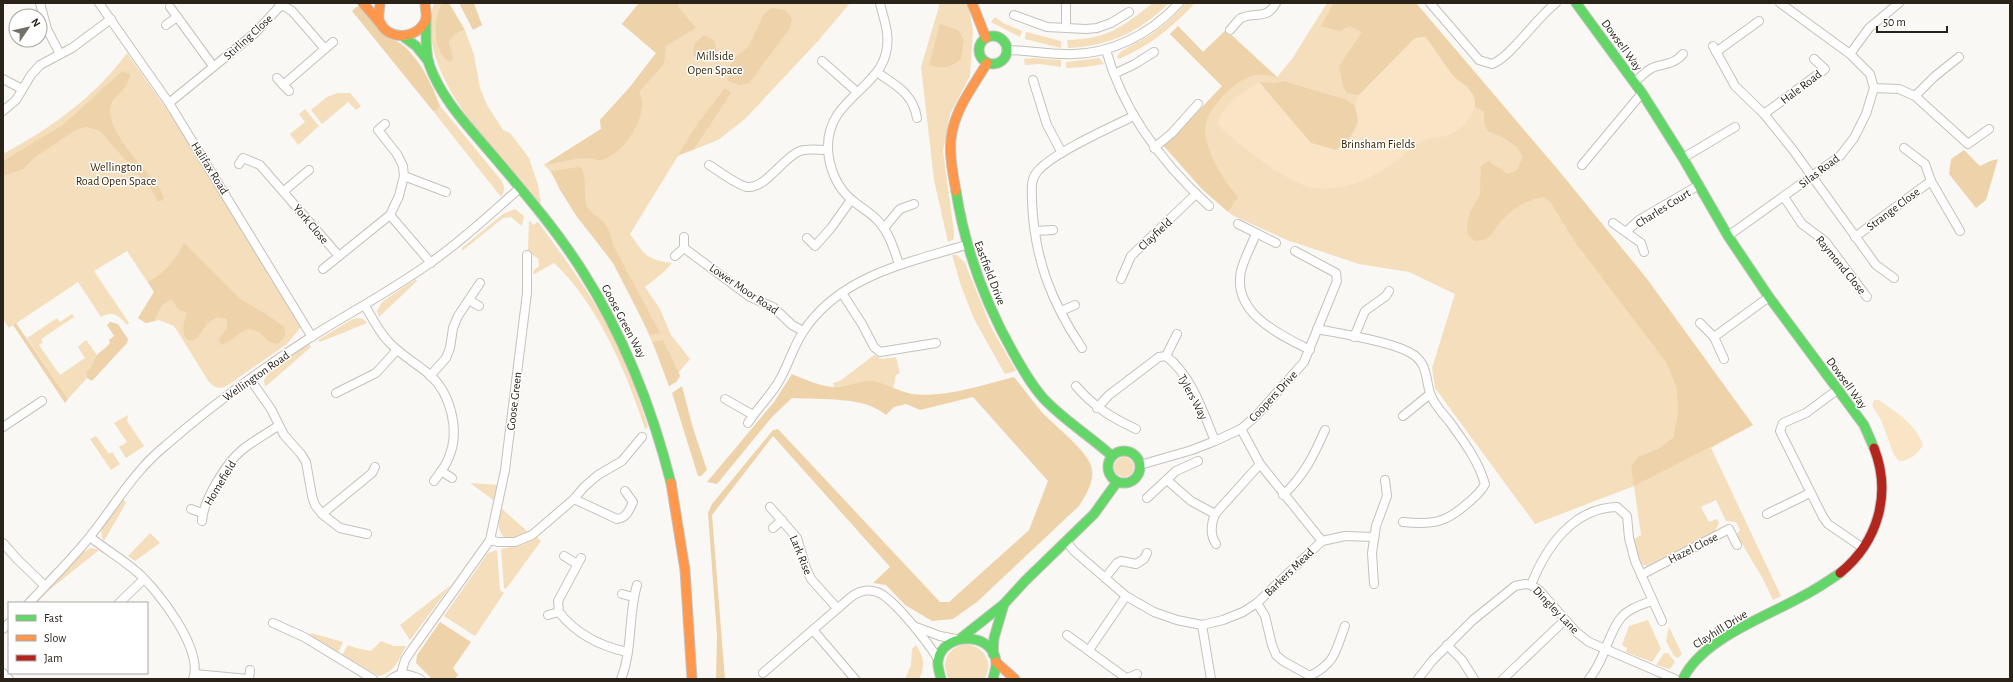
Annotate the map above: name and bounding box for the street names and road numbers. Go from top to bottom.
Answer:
street label: Stirling Close [221,12,275,62]
street label: Dowsell Way [1599,17,1644,73]
street label: Hale Road [1778,68,1824,106]
street label: Halifax Road [189,140,231,196]
street label: Silas Road [1796,152,1842,190]
street label: Strange Close [1864,185,1922,233]
street label: Charles Court [1633,186,1693,230]
street label: York Close [291,202,331,246]
street label: Clayfield [1136,216,1175,253]
street label: Raymond Close [1813,233,1868,297]
street label: Eastfield Drive [972,239,1008,307]
street label: Lower Moor Road [707,262,781,316]
street label: Goose Green Way [599,282,648,360]
street label: Wellington Road [221,349,291,403]
street label: Dowsell Way [1824,355,1869,411]
street label: Coopers Drive [1247,368,1299,424]
street label: Goose Green [504,371,524,431]
street label: Tylers Way [1175,372,1210,422]
street label: Homefield [202,458,238,508]
street label: Hazel Close [1666,530,1720,566]
street label: Lark Rise [788,534,814,576]
street label: Barkers Mead [1262,546,1316,598]
street label: Dingley Lane [1530,584,1581,637]
street label: Clayhill Drive [1691,608,1750,651]

